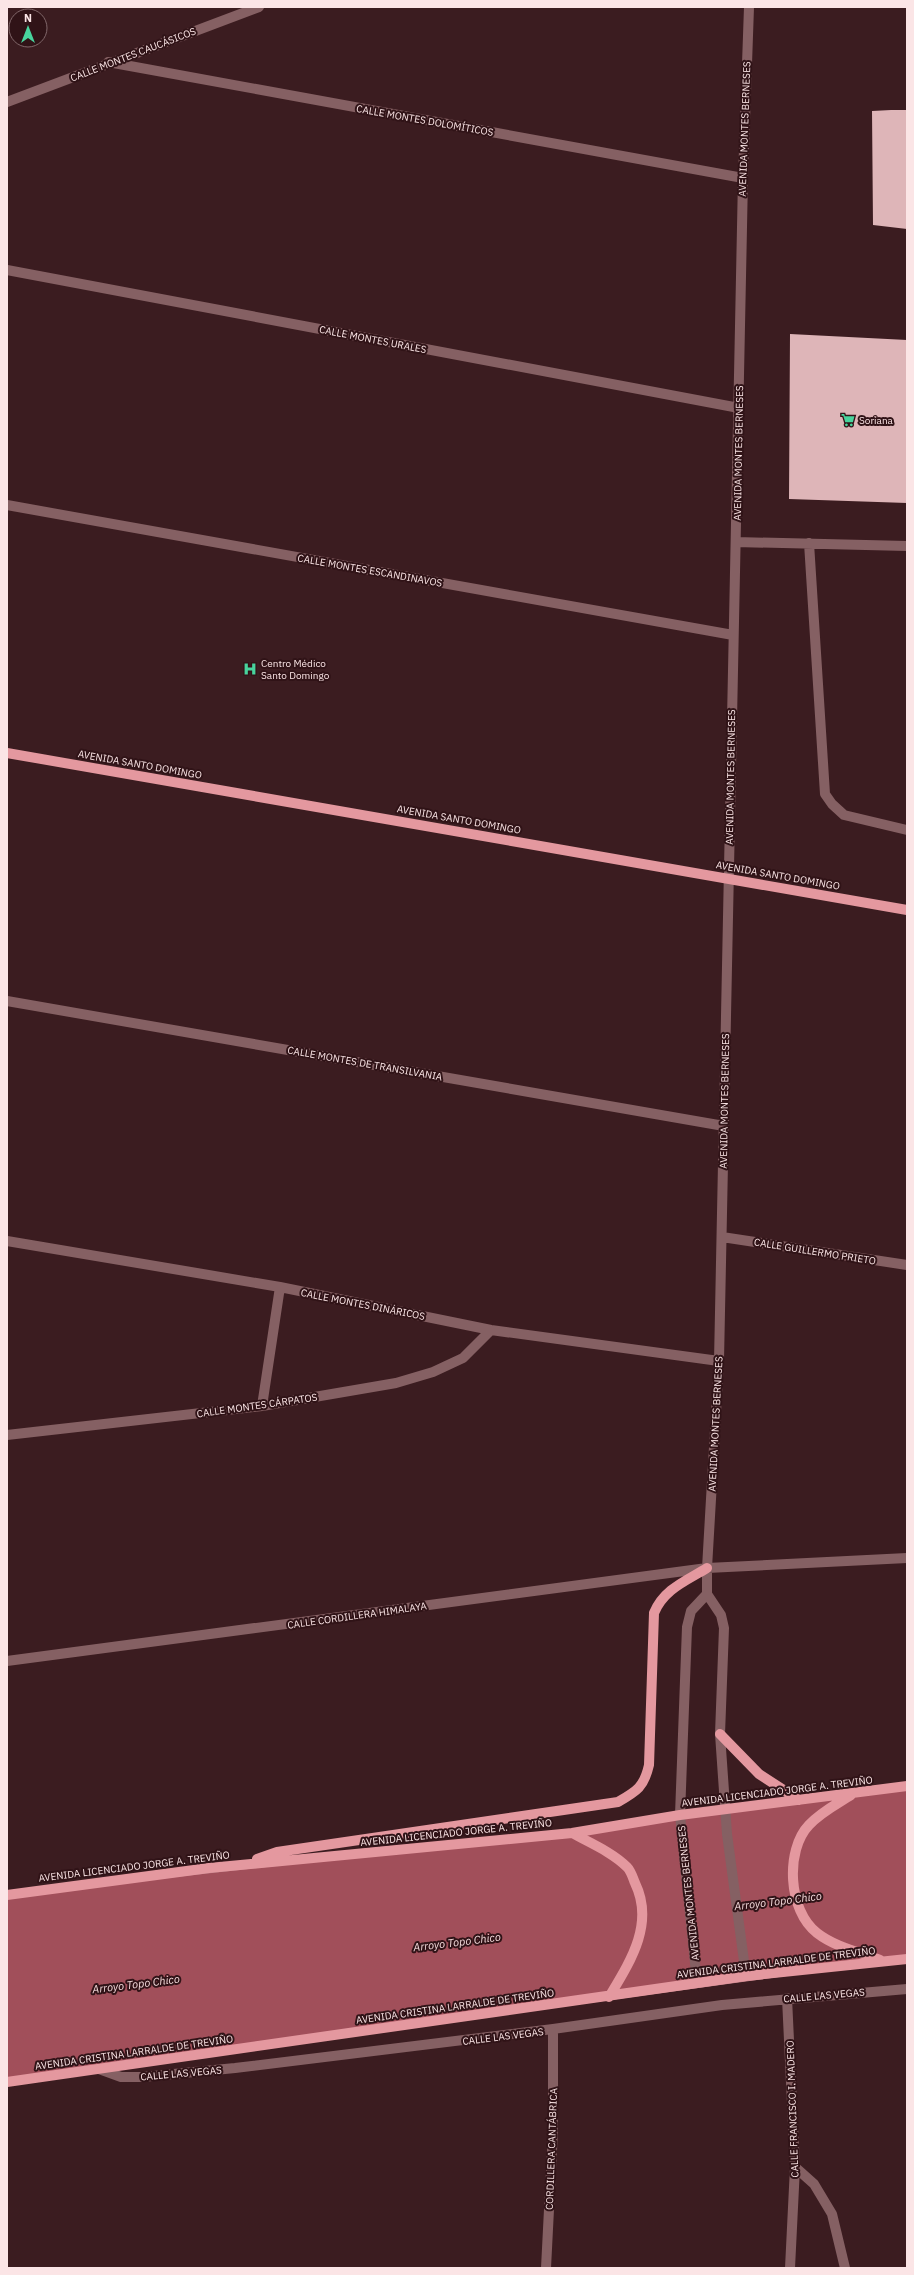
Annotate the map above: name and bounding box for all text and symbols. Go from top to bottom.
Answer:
north arrow [8,8,48,48]
text: N [24,11,32,25]
street label: CALLE MONTES CAUCÁSICOS [69,24,198,84]
street label: AVENIDA MONTES BERNESES [736,61,753,197]
street label: CALLE MONTES DOLOMÍTICOS [355,102,495,139]
street label: CALLE MONTES URALES [318,323,428,356]
street label: AVENIDA MONTES BERNESES [731,385,746,521]
supermarket icon: Soriana [840,412,856,428]
place label: Soriana [859,414,894,427]
street label: CALLE MONTES ESCANDINAVOS [297,551,444,590]
place label: Centro Médico Santo Domingo [261,657,330,682]
hospital icon: Centro Médico Santo Domingo [242,661,258,677]
street label: AVENIDA MONTES BERNESES [723,709,738,845]
street label: AVENIDA SANTO DOMINGO [77,747,203,782]
street label: AVENIDA SANTO DOMINGO [396,802,522,837]
street label: AVENIDA SANTO DOMINGO [715,858,841,893]
street label: AVENIDA MONTES BERNESES [717,1033,732,1169]
street label: CALLE MONTES DE TRANSILVANIA [286,1043,444,1084]
street label: CALLE GUILLERMO PRIETO [753,1235,877,1268]
street label: CALLE MONTES DINÁRICOS [300,1286,426,1323]
street label: AVENIDA MONTES BERNESES [705,1356,726,1492]
street label: CALLE MONTES CÁRPATOS [196,1391,318,1420]
street label: CALLE CORDILLERA HIMALAYA [287,1599,428,1632]
street label: AVENIDA LICENCIADO JORGE A. TREVIÑO [681,1773,873,1810]
street label: AVENIDA LICENCIADO JORGE A. TREVIÑO [360,1816,553,1849]
street label: AVENIDA MONTES BERNESES [675,1825,702,1961]
street label: AVENIDA LICENCIADO JORGE A. TREVIÑO [38,1848,230,1885]
water label: Arroyo Topo Chico [732,1889,823,1913]
water label: Arroyo Topo Chico [411,1930,502,1954]
street label: AVENIDA CRISTINA LARRALDE DE TREVIÑO [676,1944,876,1981]
water label: Arroyo Topo Chico [90,1972,181,1996]
street label: CALLE LAS VEGAS [783,1985,865,2006]
street label: AVENIDA CRISTINA LARRALDE DE TREVIÑO [355,1986,555,2027]
street label: CALLE LAS VEGAS [462,2025,545,2048]
street label: AVENIDA CRISTINA LARRALDE DE TREVIÑO [34,2032,234,2073]
street label: CALLE FRANCISCO I. MADERO [784,2040,801,2178]
street label: CALLE LAS VEGAS [140,2063,222,2084]
street label: CORDILLERA CANTÁBRICA [543,2087,560,2210]

